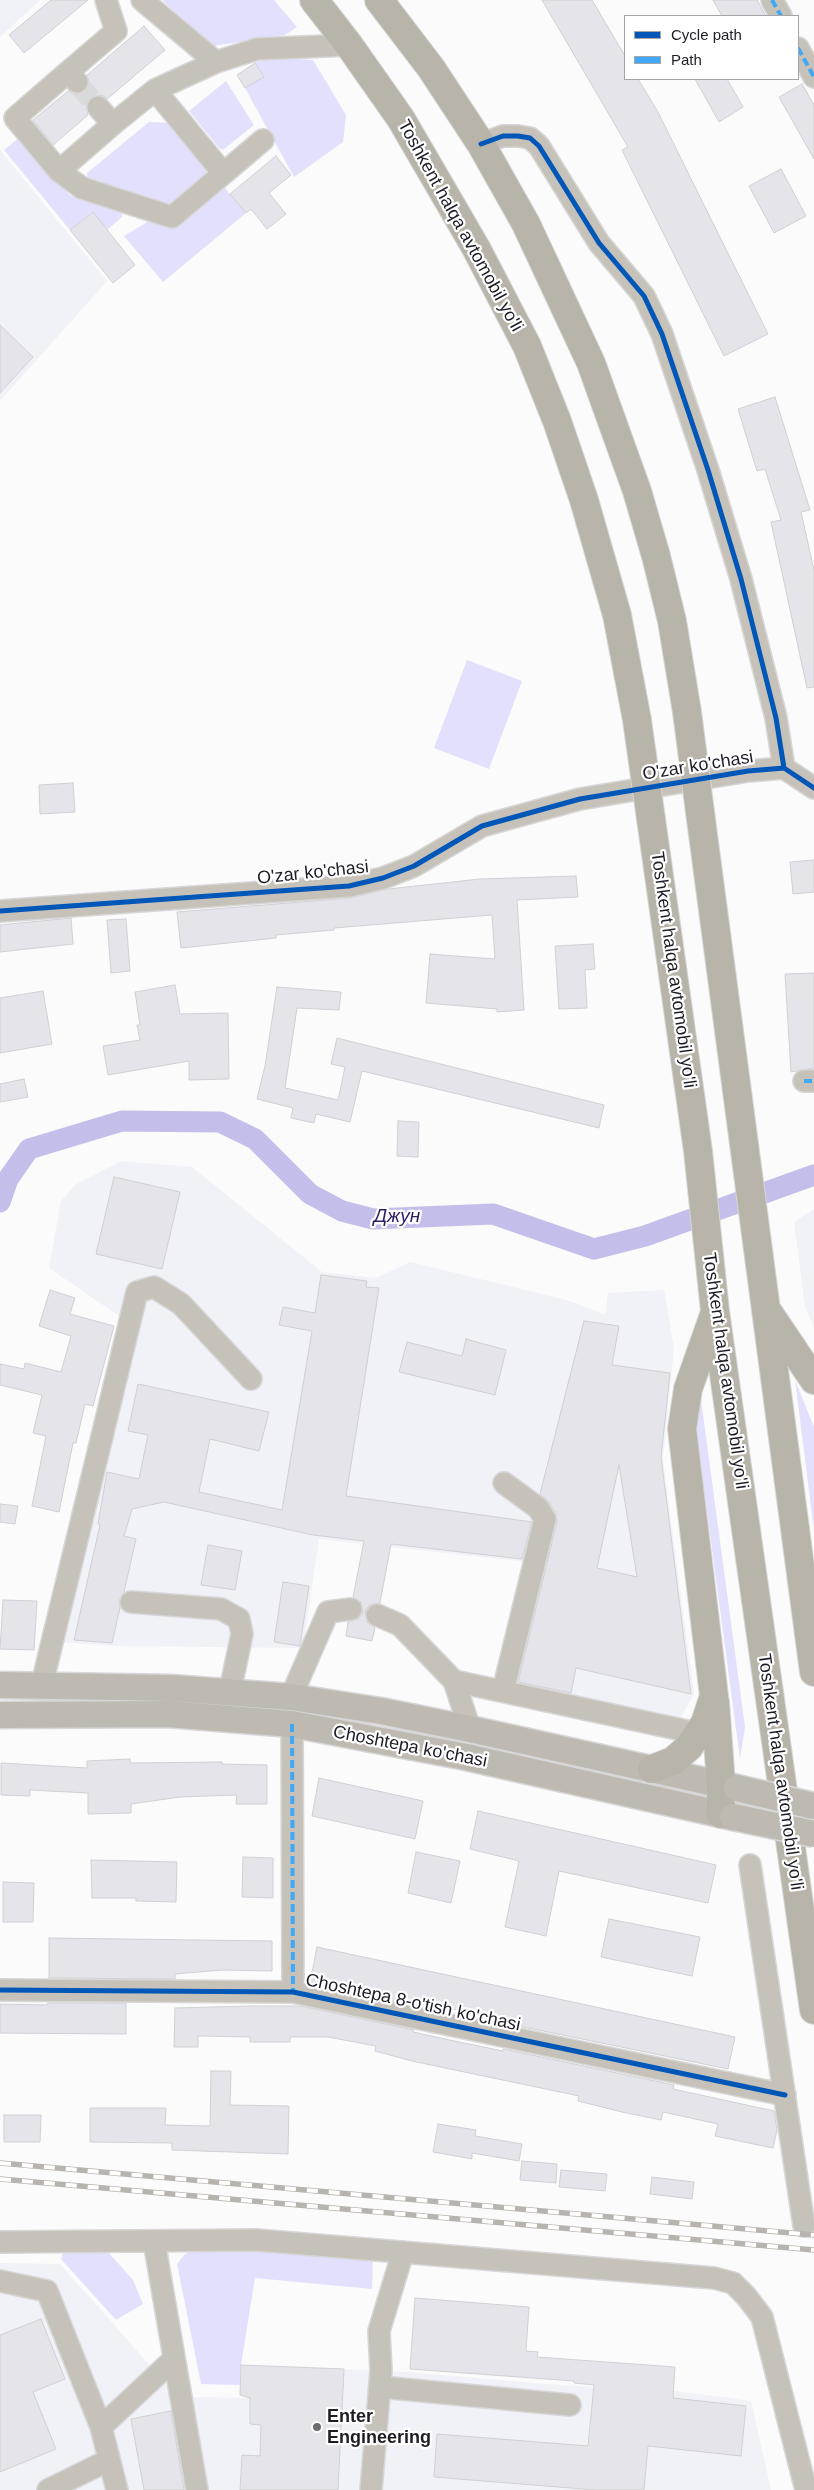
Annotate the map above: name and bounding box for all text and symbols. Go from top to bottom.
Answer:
legend [624,15,799,80]
text: Cycle path [671,26,742,43]
text: Path [671,51,702,68]
street label: Toshkent halqa avtomobil yo'li [393,116,527,336]
street label: O'zar ko'chasi [641,747,755,785]
street label: Toshkent halqa avtomobil yo'li [646,850,700,1090]
street label: O'zar ko'chasi [256,856,370,890]
water label: Джун [374,1206,420,1228]
street label: Toshkent halqa avtomobil yo'li [698,1251,752,1491]
street label: Toshkent halqa avtomobil yo'li [753,1652,807,1892]
street label: Choshtepa ko'chasi [331,1721,489,1773]
street label: Choshtepa 8-o'tish ko'chasi [304,1970,522,2036]
place label: Enter Engineering [327,2406,431,2448]
marker: Enter Engineering [311,2421,323,2433]

